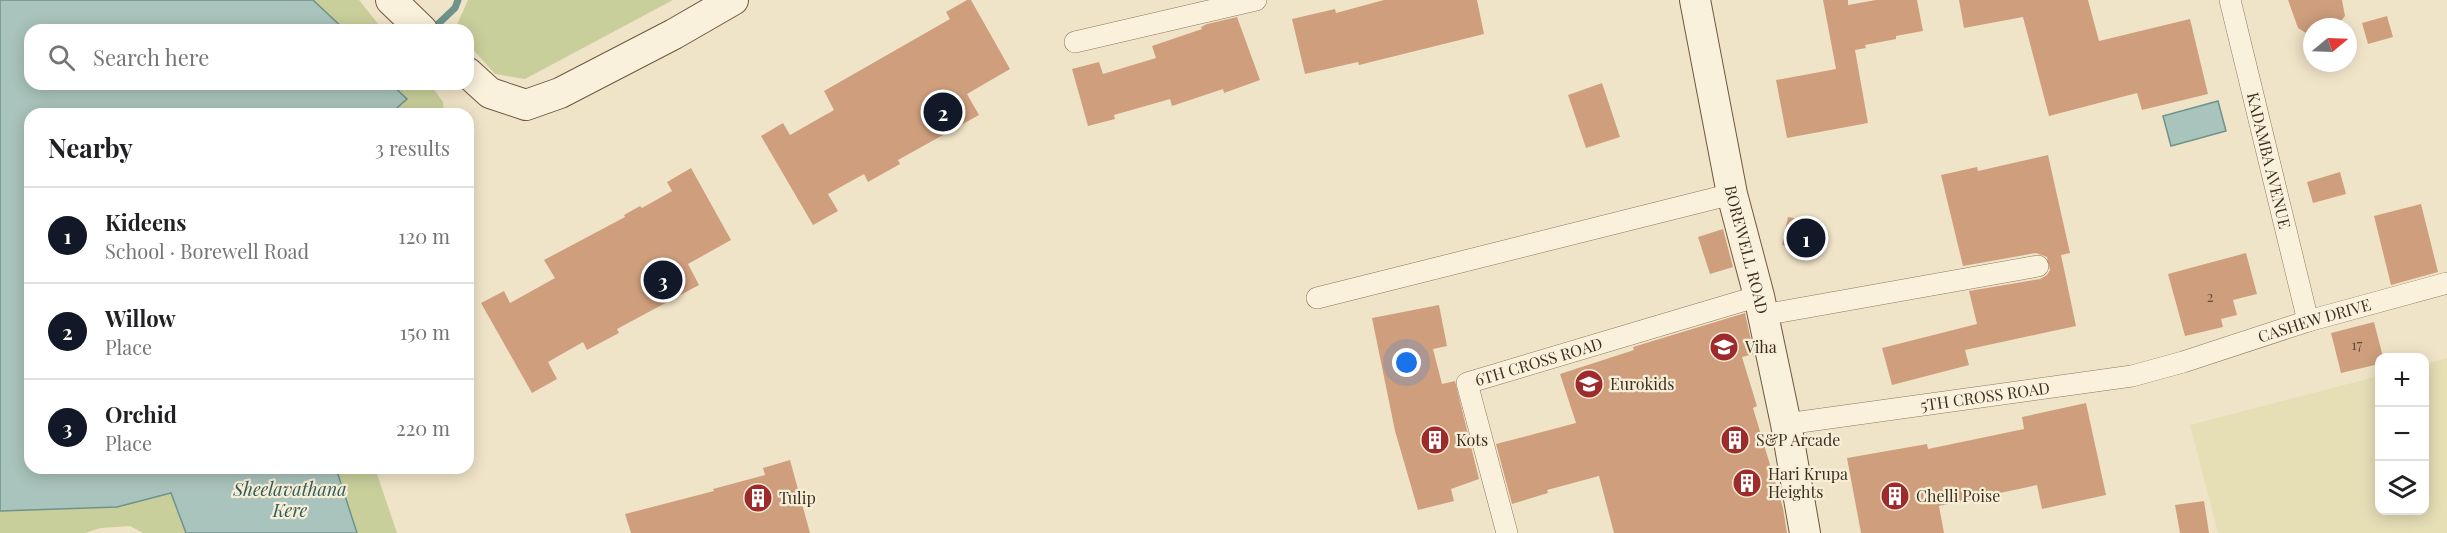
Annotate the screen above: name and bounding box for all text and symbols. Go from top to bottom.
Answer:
north arrow [2303,18,2357,72]
search box [24,24,474,90]
icon: search [45,41,78,74]
text: Search here [93,42,209,72]
pin: 2 [924,90,962,134]
street label: KADAMBA AVENUE [2243,90,2296,231]
text: Nearby [48,130,133,165]
text: 3 results [375,134,450,161]
street label: BOREWELL ROAD [1721,183,1773,316]
text: Kideens [105,207,187,237]
pin: 1 [1786,216,1826,260]
text: 1 [64,222,71,249]
text: 120 m [398,222,450,249]
text: School · Borewell Road [105,237,309,264]
pin: 3 [644,258,682,302]
house number: 2 [2207,287,2214,306]
street label: CASHEW DRIVE [2255,293,2373,347]
text: Willow [105,303,176,333]
text: 2 [62,318,73,345]
text: 150 m [400,318,450,345]
school or university icon: Viha [1708,331,1740,363]
street label: 6TH CROSS ROAD [1472,332,1605,390]
text: Place [105,333,152,360]
house number: 17 [2352,335,2363,354]
place label: Viha [1744,336,1777,357]
your location [1392,348,1421,377]
map controls [2375,353,2429,515]
button: + [2375,353,2429,407]
school or university icon: Eurokids [1573,368,1605,400]
place label: Eurokids [1610,373,1674,394]
street label: 5TH CROSS ROAD [1919,377,2051,415]
text: Orchid [105,399,177,429]
button: − [2375,407,2429,461]
text: 3 [63,414,72,441]
text: 220 m [396,414,450,441]
building icon: Kots [1419,424,1451,456]
building icon: S&P Arcade [1719,424,1751,456]
text: Place [105,429,152,456]
place label: Kots [1456,429,1488,450]
place label: S&P Arcade [1756,429,1840,450]
button: layers [2375,461,2429,515]
place label: Hari Krupa Heights [1768,463,1848,502]
building icon: Hari Krupa Heights [1731,467,1763,499]
water label: Sheelavathana Kere [232,477,347,522]
building icon: Chelli Poise [1879,480,1911,512]
building icon: Tulip [742,482,774,514]
place label: Chelli Poise [1916,485,2000,506]
place label: Tulip [779,487,816,508]

